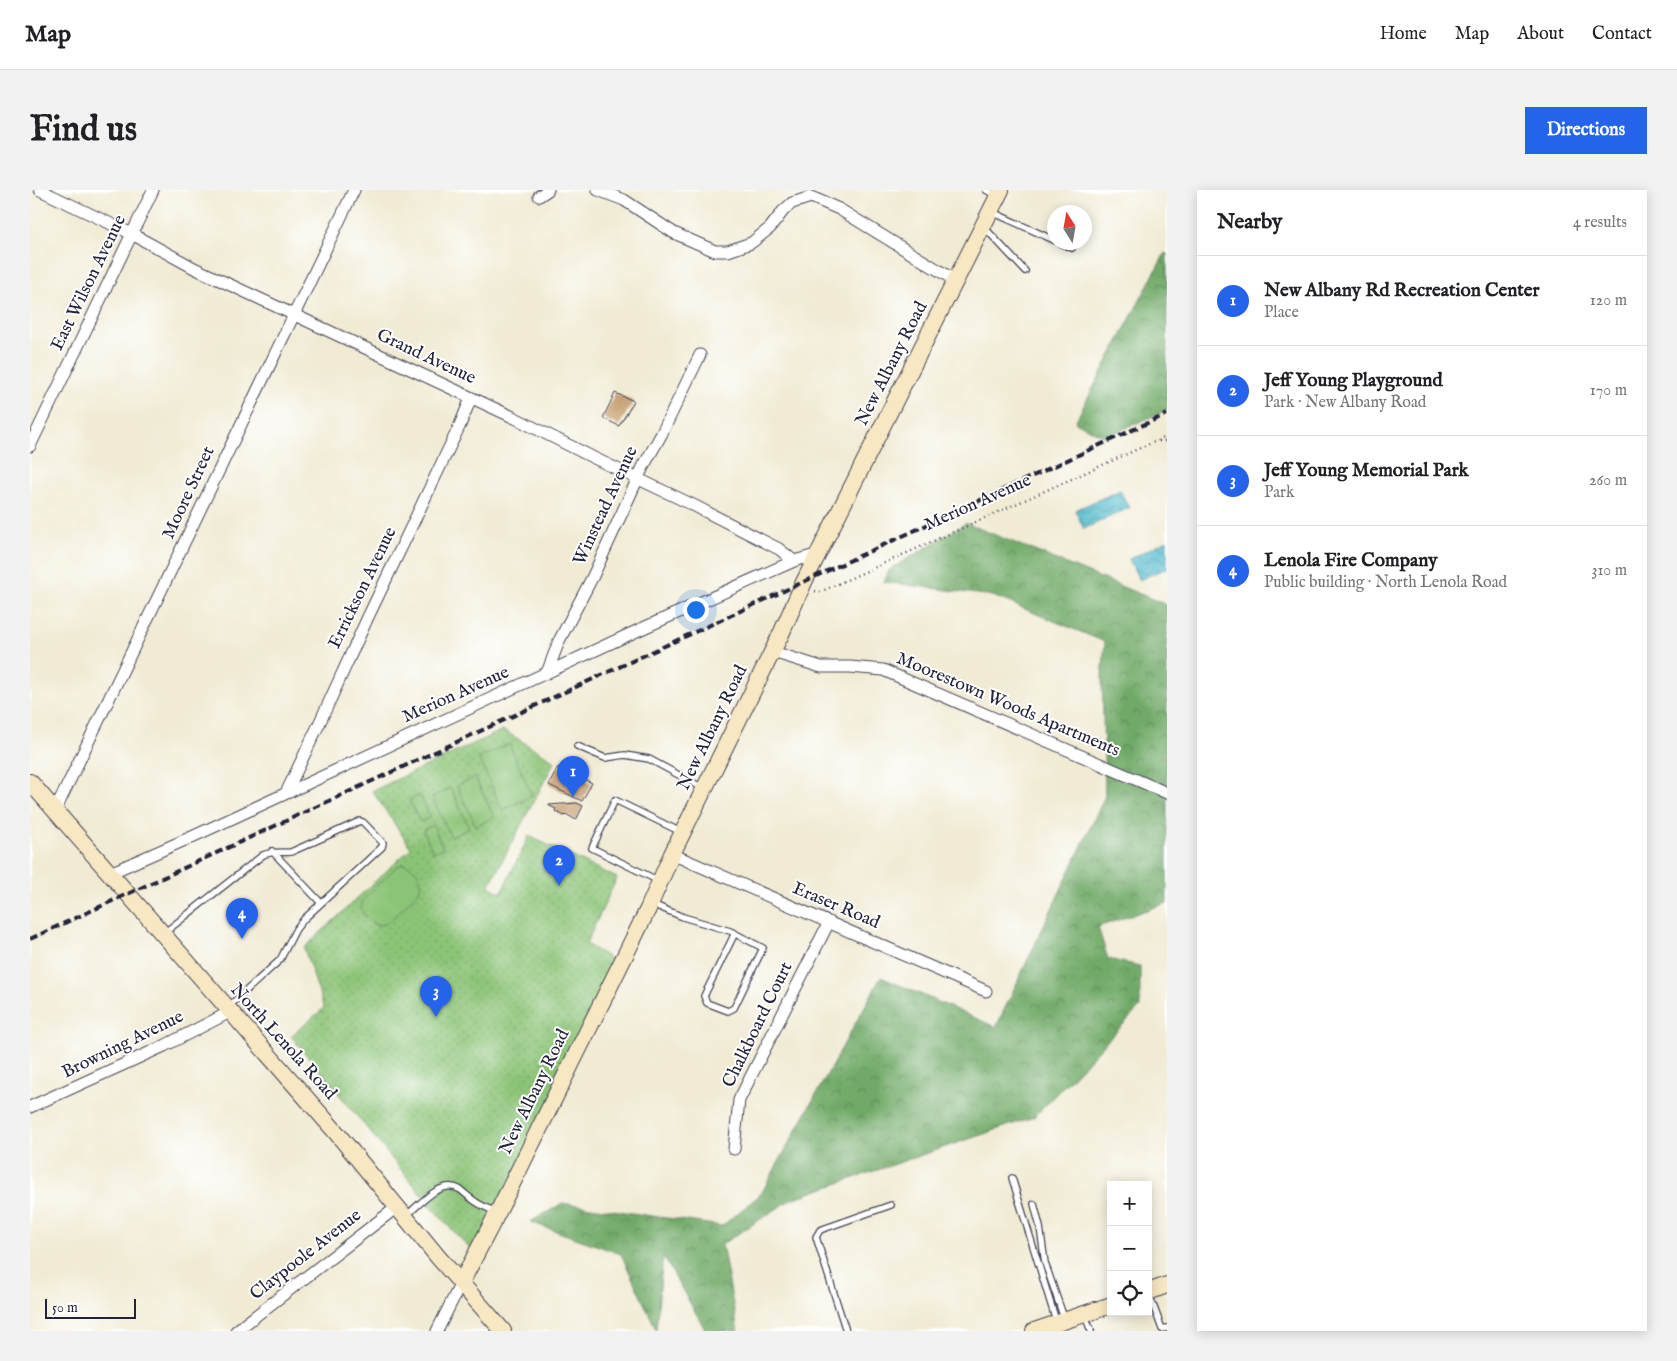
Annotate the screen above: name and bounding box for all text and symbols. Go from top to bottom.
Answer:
text: Map [25,19,71,50]
text: Home [1380,23,1427,46]
text: Map [1455,23,1489,46]
text: About [1517,23,1564,46]
text: Contact [1592,23,1652,46]
button: Directions [1525,107,1647,154]
text: Find us [30,108,137,153]
north arrow [1047,205,1092,250]
text: Nearby [1217,209,1282,236]
street label: East Wilson Avenue [46,211,132,355]
text: 4 results [1573,213,1627,233]
text: New Albany Rd Recreation Center [1264,279,1540,303]
text: 1 [1230,291,1236,311]
text: 120 m [1590,291,1627,311]
street label: New Albany Road [851,298,933,430]
text: Place [1264,303,1299,323]
street label: Grand Avenue [373,324,479,390]
text: Jeff Young Playground [1264,369,1443,393]
text: 2 [1229,381,1237,401]
text: 170 m [1590,381,1627,401]
text: Park · New Albany Road [1264,393,1426,413]
street label: Moore Street [158,443,220,543]
street label: Winstead Avenue [568,443,644,569]
text: Jeff Young Memorial Park [1264,459,1469,483]
street label: Merion Avenue [921,469,1035,537]
text: 3 [1230,471,1236,491]
text: 260 m [1589,471,1627,491]
text: Park [1264,483,1294,503]
street label: Errickson Avenue [324,524,402,652]
text: Lenola Fire Company [1264,549,1438,573]
text: 4 [1229,561,1237,581]
text: 310 m [1591,561,1627,581]
text: Public building · North Lenola Road [1264,573,1507,593]
your location [683,597,709,623]
street label: Moorestown Woods Apartments [893,647,1123,763]
street label: Merion Avenue [399,661,513,729]
street label: New Albany Road [673,661,753,794]
pin: 1 [557,756,589,797]
pin: 2 [543,845,575,886]
street label: Eraser Road [789,877,884,935]
pin: 4 [226,898,258,939]
street label: Chalkboard Court [718,959,798,1091]
pin: 3 [420,976,452,1017]
street label: North Lenola Road [225,979,342,1105]
street label: Browning Avenue [58,1006,188,1084]
street label: New Albany Road [495,1025,575,1158]
map controls [1107,1181,1152,1316]
button: + [1107,1181,1152,1226]
street label: Claypoole Avenue [246,1204,366,1306]
button: − [1107,1226,1152,1271]
button: locate [1107,1271,1152,1316]
scale bar [45,1296,136,1319]
text: 50 m [52,1299,78,1317]

